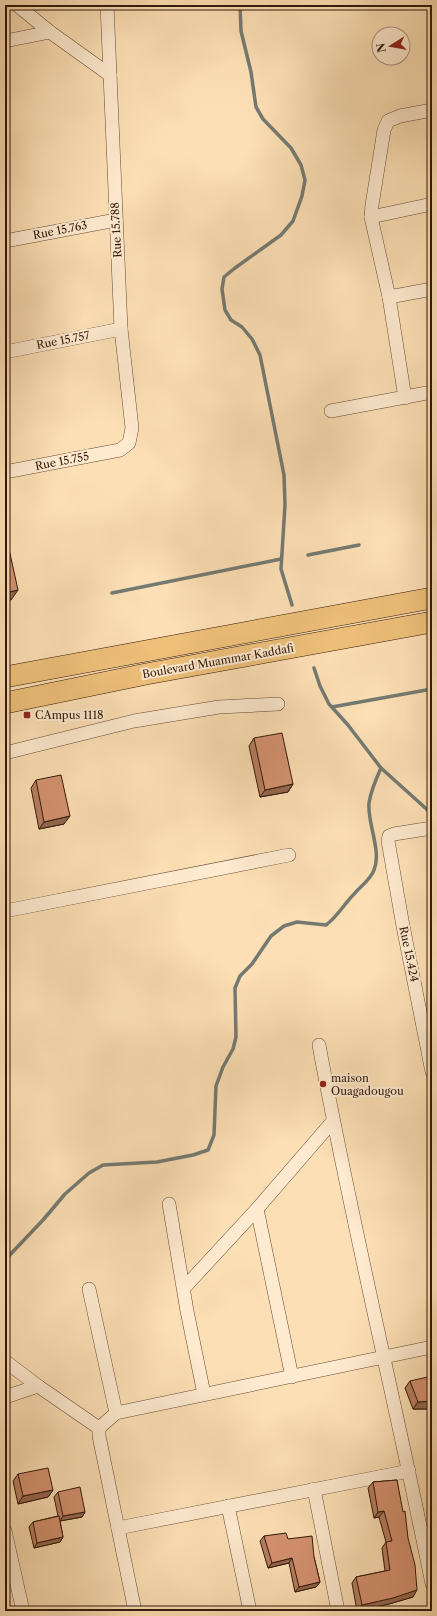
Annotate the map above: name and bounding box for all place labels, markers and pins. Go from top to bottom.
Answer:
place label: CAmpus 1118 [35,708,104,722]
marker: CAmpus 1118 [22,710,32,720]
place label: maison Ouagadougou [331,1071,404,1098]
marker: maison Ouagadougou [318,1079,328,1089]

